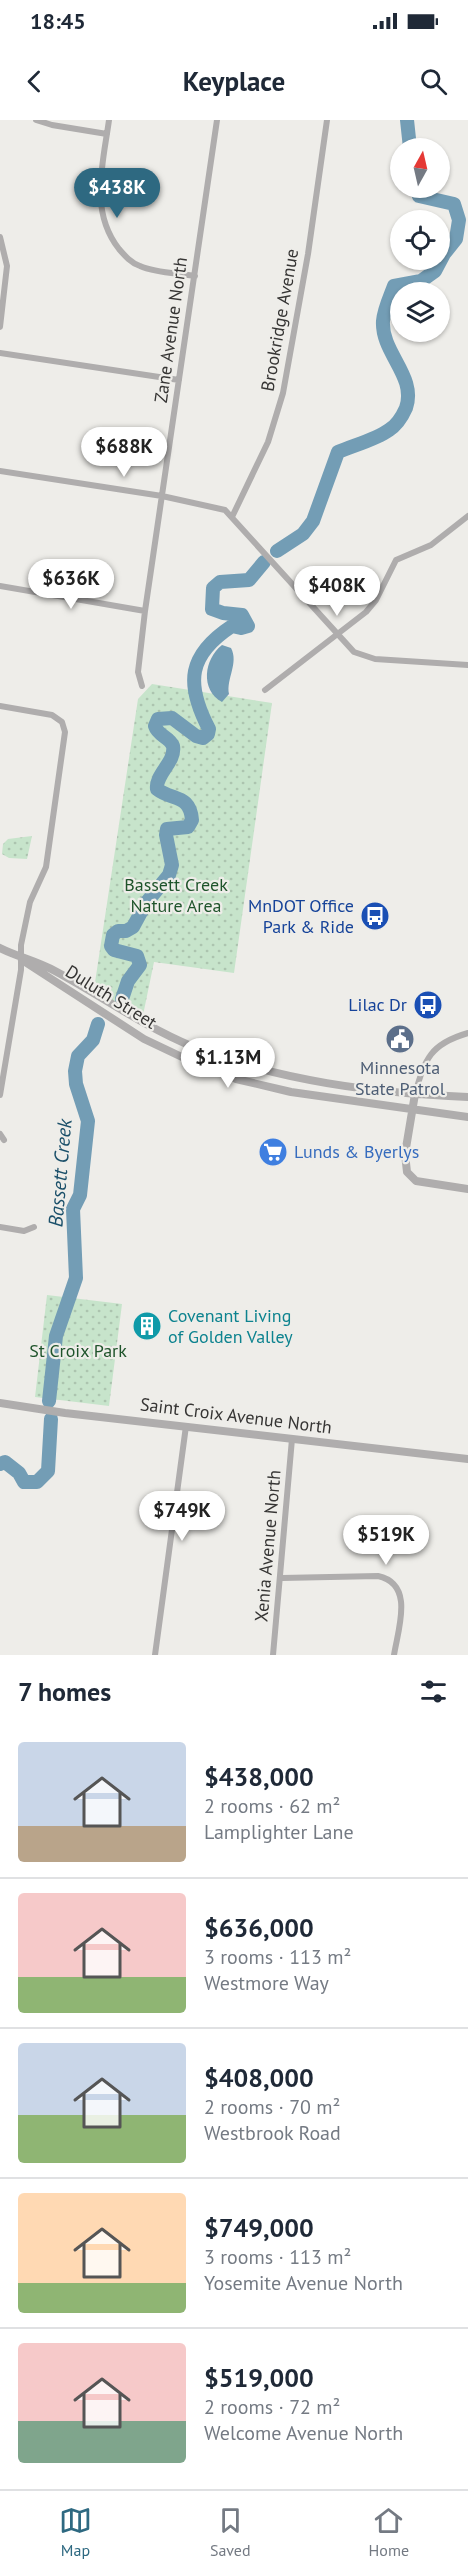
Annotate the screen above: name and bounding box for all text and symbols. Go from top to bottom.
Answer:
text: 18:45 [30,7,86,35]
text: Keyplace [183,64,285,98]
icon: back [18,65,51,98]
icon: search [417,65,450,98]
north arrow [390,138,450,198]
map controls [390,138,450,342]
pin: $438K [75,168,159,219]
text: $438K [88,174,146,200]
button: locate [390,210,450,270]
street label: Brookridge Avenue [256,247,303,393]
street label: Zane Avenue North [149,256,192,404]
button: layers [390,282,450,342]
pin: $688K [82,427,166,478]
text: $688K [95,433,153,459]
pin: $636K [29,559,113,610]
text: $636K [42,565,100,591]
pin: $408K [295,566,379,617]
text: $408K [308,572,366,598]
park label: Bassett Creek Nature Area [124,873,228,917]
place label: MnDOT Office Park & Ride [248,894,354,938]
bus stop icon: MnDOT Office Park & Ride [359,900,391,932]
street label: Duluth Street [61,959,161,1034]
bus stop icon: Lilac Dr [412,989,444,1021]
place label: Lilac Dr [348,993,407,1016]
public building icon: Minnesota State Patrol [384,1023,416,1055]
pin: $1.13M [179,1038,277,1089]
text: $1.13M [195,1044,261,1070]
place label: Minnesota State Patrol [355,1056,446,1100]
water label: Bassett Creek [42,1117,78,1228]
supermarket icon: Lunds & Byerlys [257,1136,289,1168]
place label: Lunds & Byerlys [294,1140,419,1163]
place label: Covenant Living of Golden Valley [168,1304,293,1348]
building icon: Covenant Living of Golden Valley [131,1310,163,1342]
park label: St Croix Park [29,1339,127,1362]
street label: Saint Croix Avenue North [139,1392,333,1439]
street label: Xenia Avenue North [249,1469,286,1623]
pin: $749K [140,1491,224,1542]
text: $749K [153,1497,211,1523]
pin: $519K [344,1515,428,1566]
text: $519K [357,1521,415,1547]
text: 7 homes [18,1675,111,1708]
icon: filters [417,1675,450,1708]
text: $438,000 [204,1760,314,1793]
icon: home [66,1766,138,1838]
text: 2 rooms · 62 m² [204,1793,340,1819]
text: Lamplighter Lane [204,1819,354,1845]
text: $636,000 [204,1911,314,1944]
icon: home [66,1917,138,1989]
text: 3 rooms · 113 m² [204,1944,351,1970]
text: Westmore Way [204,1970,329,1996]
text: $408,000 [204,2061,314,2094]
icon: home [66,2067,138,2139]
text: 2 rooms · 70 m² [204,2094,340,2120]
text: Westbrook Road [204,2120,341,2146]
text: $749,000 [204,2211,314,2244]
icon: home [66,2217,138,2289]
text: 3 rooms · 113 m² [204,2244,351,2270]
text: Yosemite Avenue North [204,2270,403,2296]
text: $519,000 [204,2361,314,2394]
icon: home [66,2367,138,2439]
text: 2 rooms · 72 m² [204,2394,340,2420]
text: Welcome Avenue North [204,2420,403,2446]
tab: Map [59,2504,92,2560]
tab: Saved [210,2504,251,2560]
tab: Home [369,2504,409,2560]

